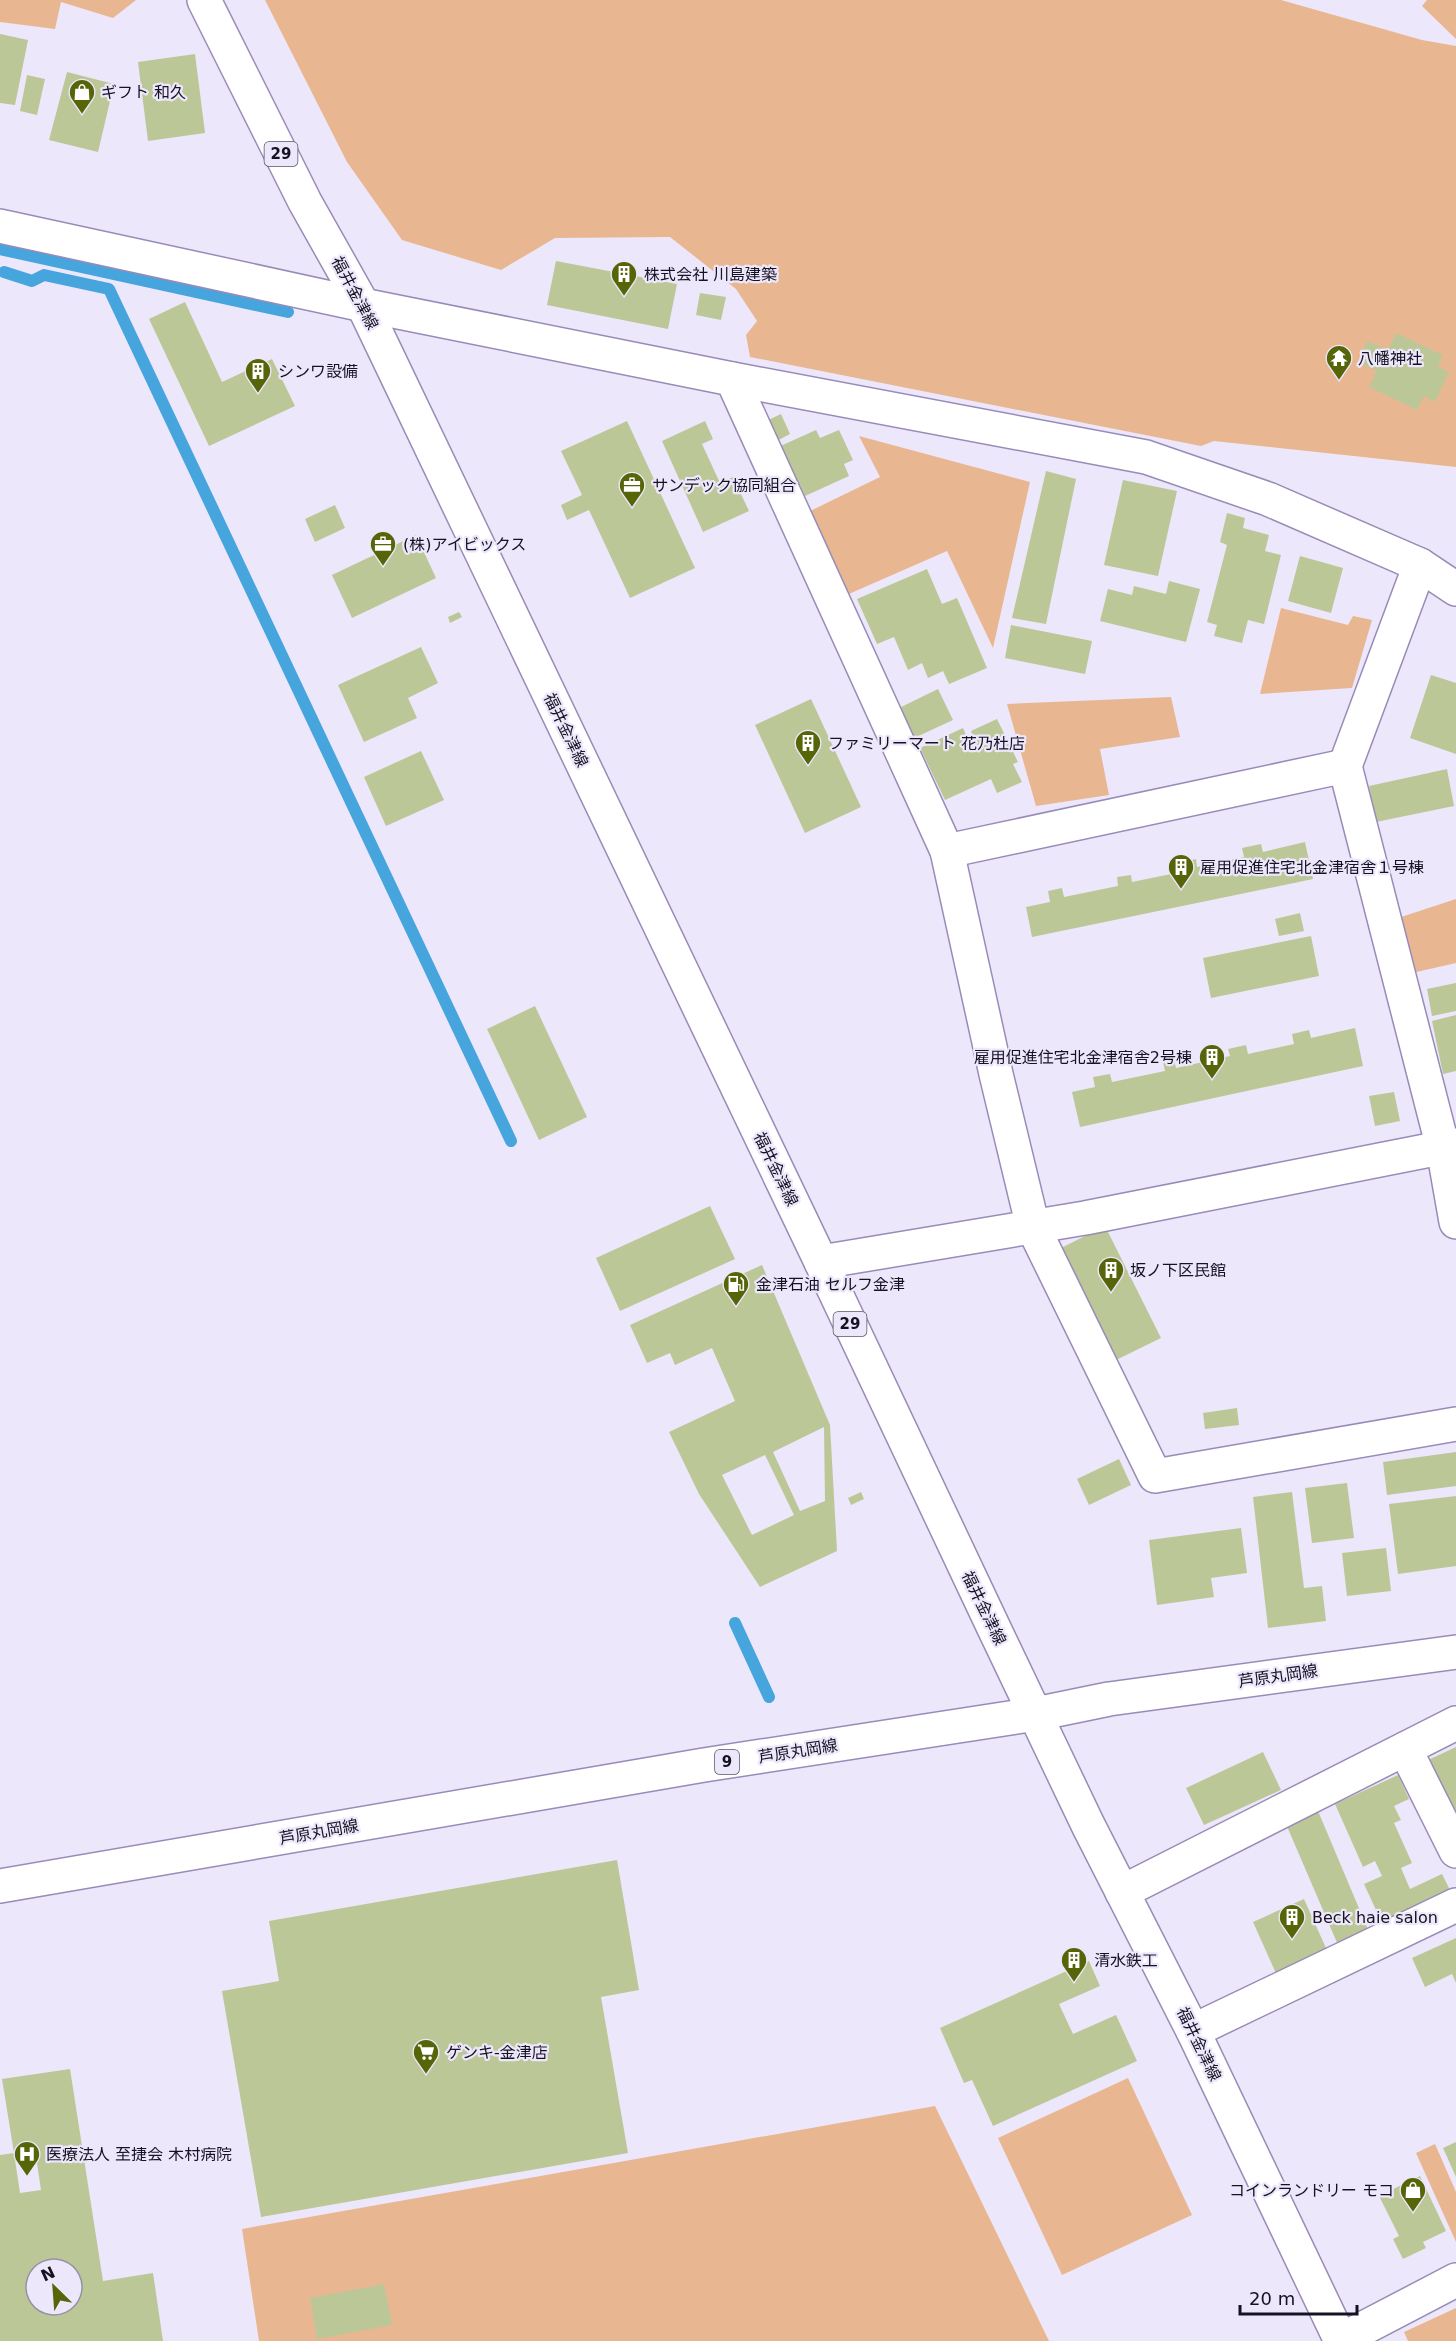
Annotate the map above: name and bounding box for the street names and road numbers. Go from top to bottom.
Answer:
road number: 29 [264,142,298,166]
street label: 福井金津線 [328,253,382,333]
street label: 福井金津線 [540,690,592,770]
street label: 福井金津線 [750,1129,802,1209]
road number: 29 [834,1312,866,1336]
street label: 福井金津線 [958,1568,1010,1648]
street label: 芦原丸岡線 [1237,1661,1319,1691]
street label: 芦原丸岡線 [757,1735,839,1767]
road number: 9 [715,1750,739,1774]
street label: 芦原丸岡線 [278,1816,360,1848]
street label: 福井金津線 [1173,2004,1225,2084]

